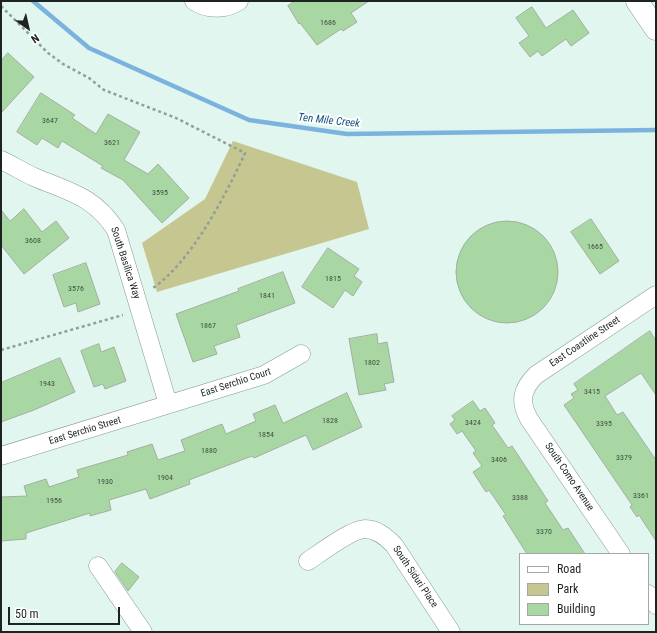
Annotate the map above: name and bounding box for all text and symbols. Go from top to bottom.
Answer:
north arrow [8,8,48,48]
house number: 1686 [320,18,336,28]
text: N [29,31,41,46]
water label: Ten Mile Creek [297,111,361,131]
house number: 3647 [42,116,58,126]
house number: 3621 [104,138,120,148]
house number: 3595 [152,188,168,198]
street label: South Basilica Way [108,226,142,300]
house number: 3608 [25,236,41,246]
house number: 1665 [587,242,603,252]
house number: 1815 [325,274,341,284]
house number: 3576 [68,284,84,294]
house number: 1841 [259,291,275,301]
street label: East Coastline Street [547,314,623,370]
house number: 1867 [200,321,216,331]
house number: 1802 [364,358,380,368]
street label: East Serchio Court [199,366,273,400]
house number: 1943 [39,379,55,389]
house number: 3415 [584,387,600,397]
street label: East Serchio Street [47,414,123,448]
house number: 1828 [322,416,338,426]
house number: 3424 [465,418,481,428]
house number: 3395 [596,419,612,429]
house number: 1854 [258,430,274,440]
street label: South Como Avenue [542,441,596,513]
house number: 1880 [201,446,217,456]
house number: 3379 [616,453,632,463]
house number: 3406 [491,455,507,465]
house number: 1904 [157,473,173,483]
house number: 1930 [97,477,113,487]
house number: 3361 [633,491,649,501]
house number: 3388 [512,493,528,503]
house number: 1956 [46,496,62,506]
house number: 3370 [536,527,552,537]
street label: South Siduri Place [390,544,440,610]
legend [519,553,649,625]
text: Road [557,562,581,576]
text: Park [557,582,578,596]
scale bar [10,599,122,625]
text: Building [557,602,595,616]
text: 50 m [15,607,39,621]

